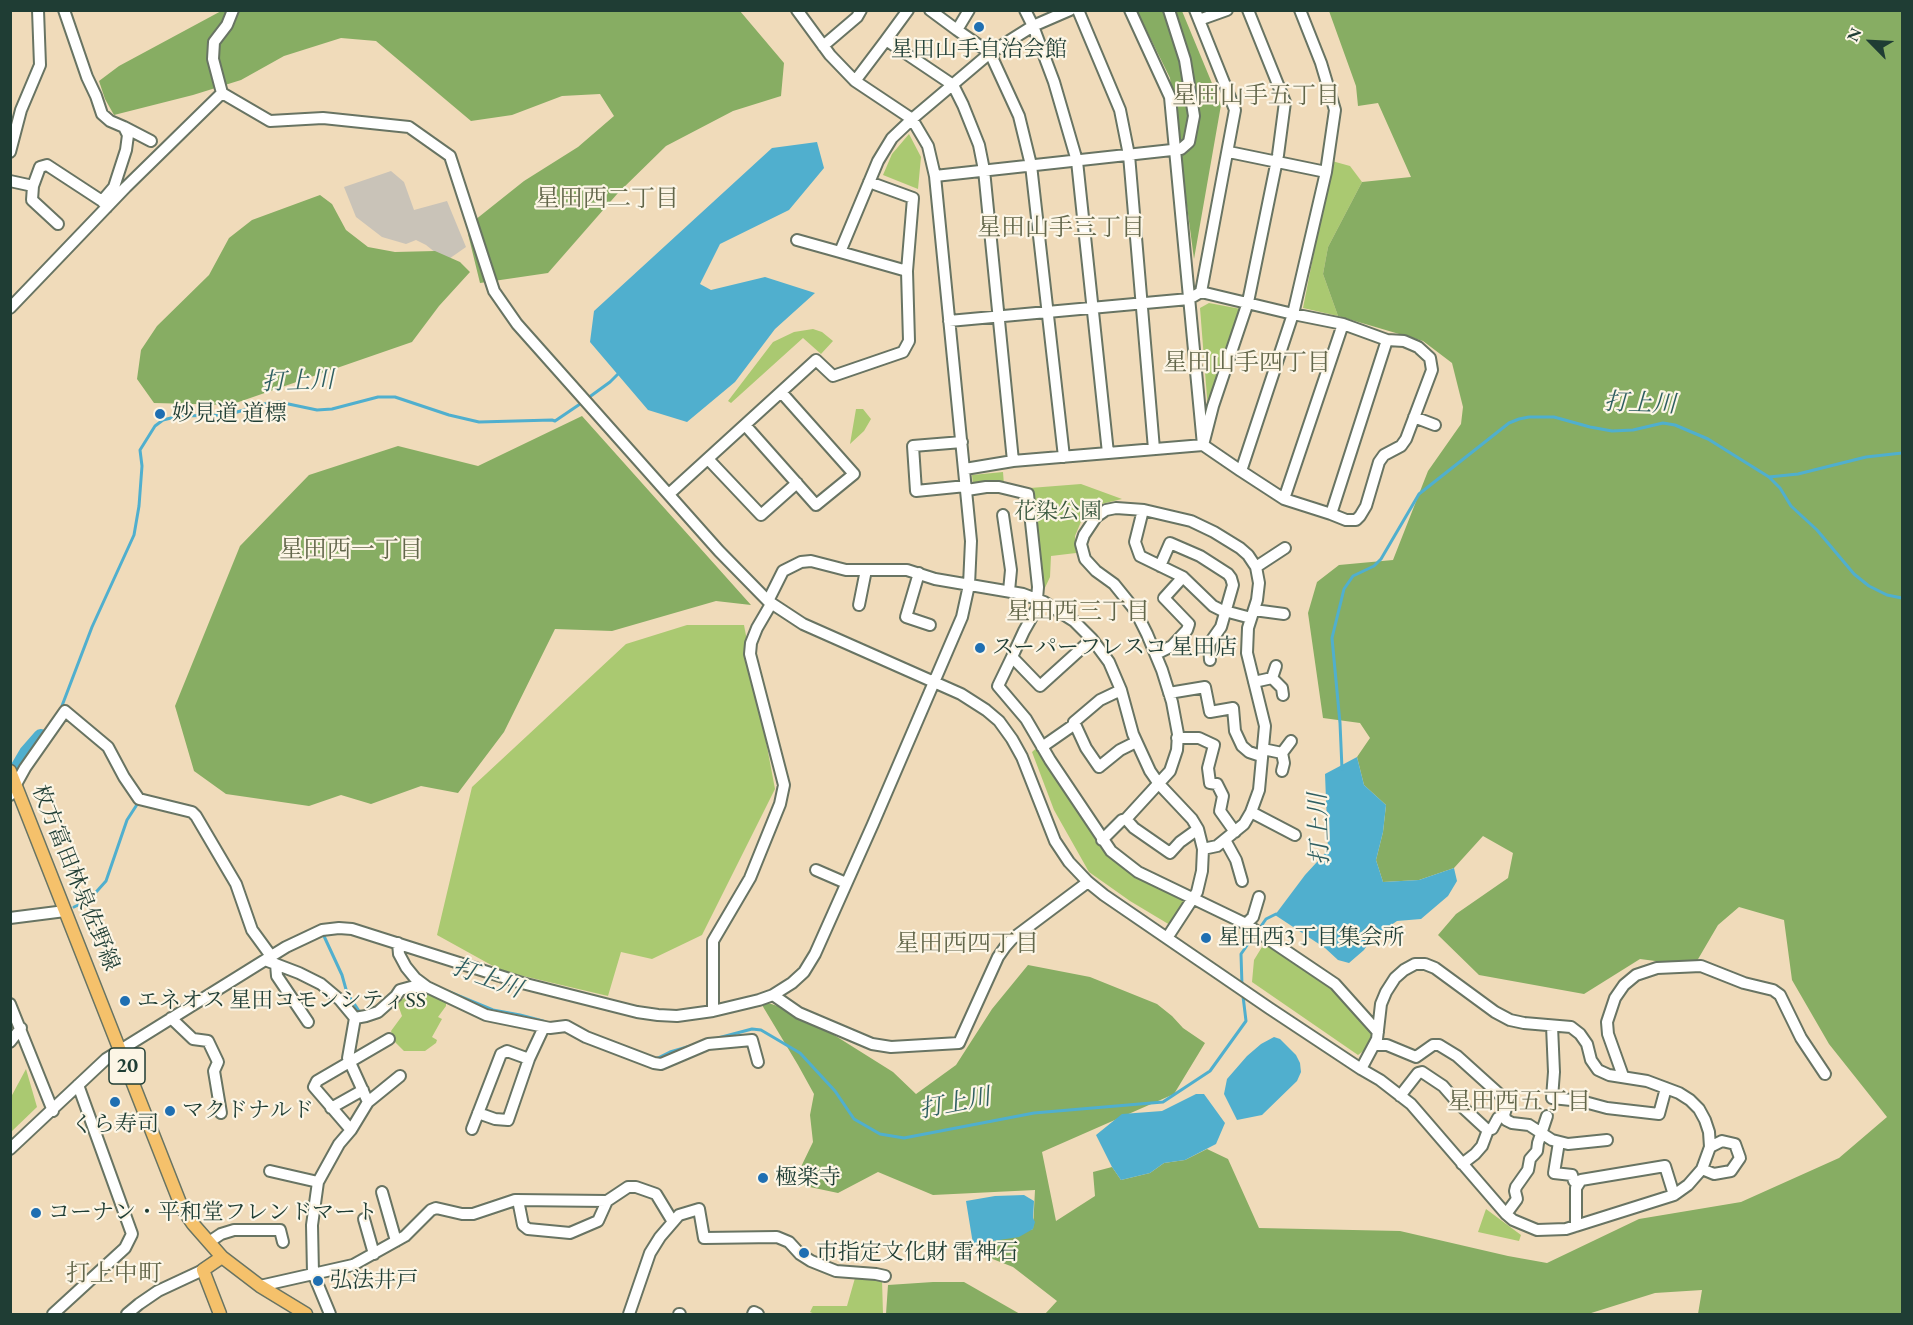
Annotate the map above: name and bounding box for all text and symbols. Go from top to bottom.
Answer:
north arrow [1841,12,1901,72]
marker: 星田山手自治会館 [972,20,986,34]
text: N [1842,24,1866,45]
place label: 星田山手自治会館 [891,37,1067,63]
district label: 星田山手五丁目 [1172,82,1340,110]
district label: 星田西二丁目 [535,185,679,213]
district label: 星田山手三丁目 [977,214,1145,242]
district label: 星田山手四丁目 [1163,349,1331,377]
water label: 打上川 [262,366,334,398]
water label: 打上川 [1604,388,1676,420]
place label: 妙見道 道標 [172,401,286,427]
marker: 妙見道 道標 [153,407,167,421]
park label: 花染公園 [1014,499,1102,525]
district label: 星田西一丁目 [279,536,423,564]
district label: 星田西三丁目 [1006,598,1150,626]
place label: スーパーフレスコ 星田店 [992,635,1237,661]
marker: スーパーフレスコ 星田店 [973,641,987,655]
street label: 枚方富田林泉佐野線 [26,781,124,975]
water label: 打上川 [1304,793,1336,865]
place label: 星田西3丁目集会所 [1218,925,1405,951]
district label: 星田西四丁目 [895,930,1039,958]
marker: 星田西3丁目集会所 [1199,931,1213,945]
water label: 打上川 [448,953,526,1005]
place label: エネオス 星田コモンシティSS [137,988,426,1014]
marker: エネオス 星田コモンシティSS [118,994,132,1008]
road number: 20 [109,1048,145,1084]
water label: 打上川 [917,1083,993,1125]
district label: 星田西五丁目 [1447,1088,1591,1116]
marker: くら寿司 [108,1095,122,1109]
place label: マクドナルド [182,1098,314,1124]
marker: マクドナルド [163,1104,177,1118]
place label: くら寿司 [71,1112,159,1138]
place label: 極楽寺 [775,1165,841,1191]
marker: 極楽寺 [756,1171,770,1185]
place label: コーナン・平和堂フレンドマート [48,1200,378,1226]
marker: コーナン・平和堂フレンドマート [29,1206,43,1220]
place label: 市指定文化財 雷神石 [816,1240,1018,1266]
marker: 市指定文化財 雷神石 [797,1246,811,1260]
district label: 打上中町 [66,1260,162,1288]
place label: 弘法井戸 [330,1268,418,1294]
marker: 弘法井戸 [311,1274,325,1288]

